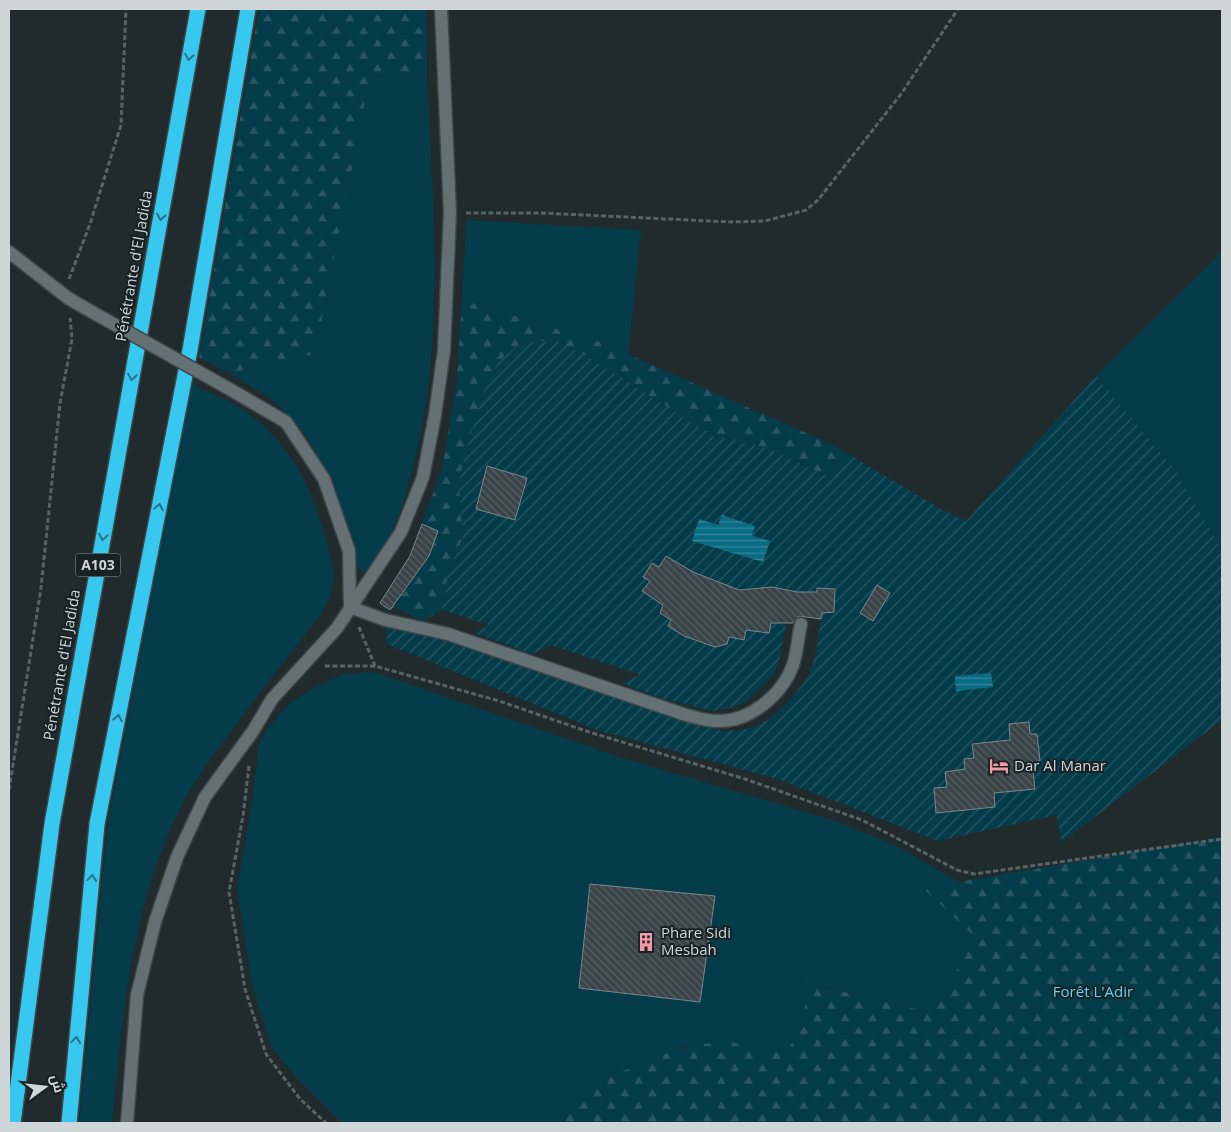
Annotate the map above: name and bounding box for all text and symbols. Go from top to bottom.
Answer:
one-way arrow [185,52,195,61]
street label: Pénétrante d'El Jadida [110,189,156,343]
one-way arrow [156,212,166,221]
one-way arrow [127,372,137,381]
one-way arrow [153,503,164,511]
one-way arrow [99,532,109,541]
road number: A103 [76,554,120,576]
street label: Pénétrante d'El Jadida [38,588,84,742]
one-way arrow [112,713,122,722]
hotel icon: Dar Al Manar [988,755,1010,777]
place label: Dar Al Manar [1014,755,1106,775]
one-way arrow [86,874,97,882]
place label: Phare Sidi Mesbah [661,922,731,959]
building icon: Phare Sidi Mesbah [635,931,657,953]
park label: Forêt L'Adir [1053,981,1133,1001]
one-way arrow [71,1036,82,1044]
north arrow [20,1062,70,1112]
text: ش [47,1072,70,1095]

